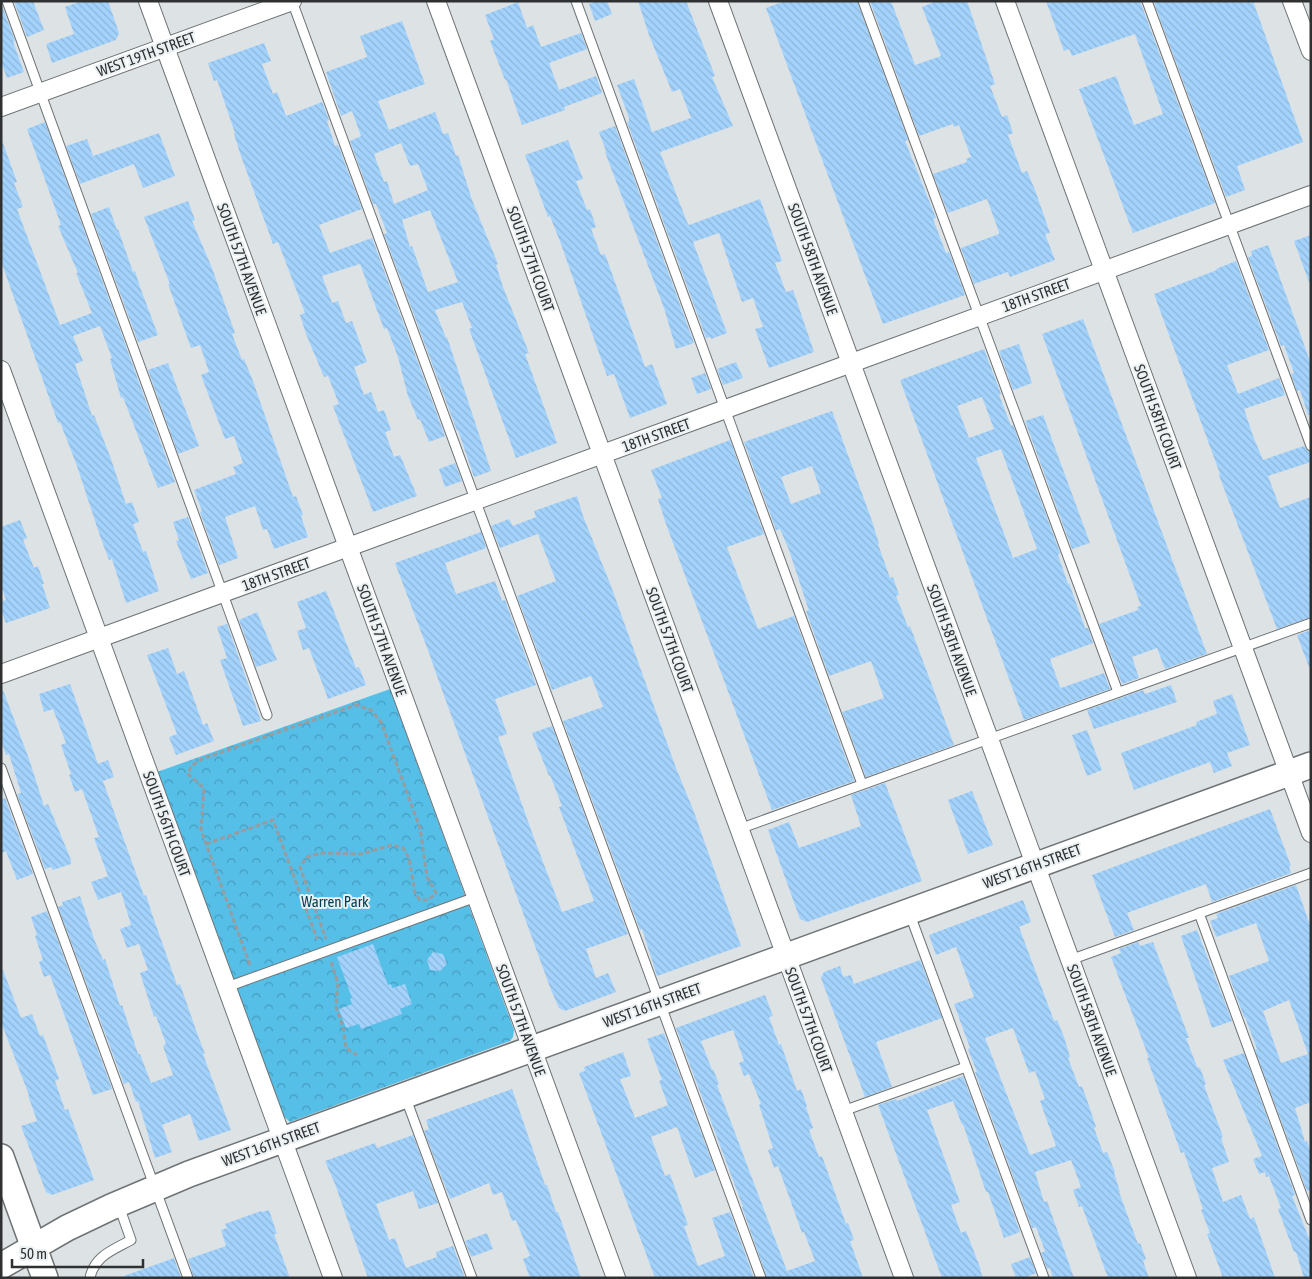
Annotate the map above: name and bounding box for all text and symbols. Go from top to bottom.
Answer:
street label: WEST 19TH STREET [95,28,198,80]
street label: SOUTH 57TH AVENUE [214,201,270,318]
street label: SOUTH 58TH AVENUE [785,201,841,318]
street label: SOUTH 57TH COURT [504,204,558,314]
street label: 18TH STREET [1000,275,1073,315]
street label: SOUTH 58TH COURT [1131,362,1185,472]
street label: 18TH STREET [620,415,693,455]
street label: 18TH STREET [240,554,313,594]
street label: SOUTH 57TH AVENUE [354,582,410,699]
street label: SOUTH 58TH AVENUE [924,582,980,699]
street label: SOUTH 57TH COURT [643,585,697,695]
street label: SOUTH 56TH COURT [140,769,194,879]
street label: WEST 16TH STREET [981,840,1084,892]
park label: Warren Park [301,893,369,910]
street label: SOUTH 57TH AVENUE [493,962,549,1079]
street label: SOUTH 58TH AVENUE [1064,962,1120,1079]
street label: SOUTH 57TH COURT [782,965,836,1075]
street label: WEST 16TH STREET [601,979,704,1031]
street label: WEST 16TH STREET [220,1118,323,1170]
scale bar [12,1236,144,1268]
text: 50 m [20,1245,47,1262]

